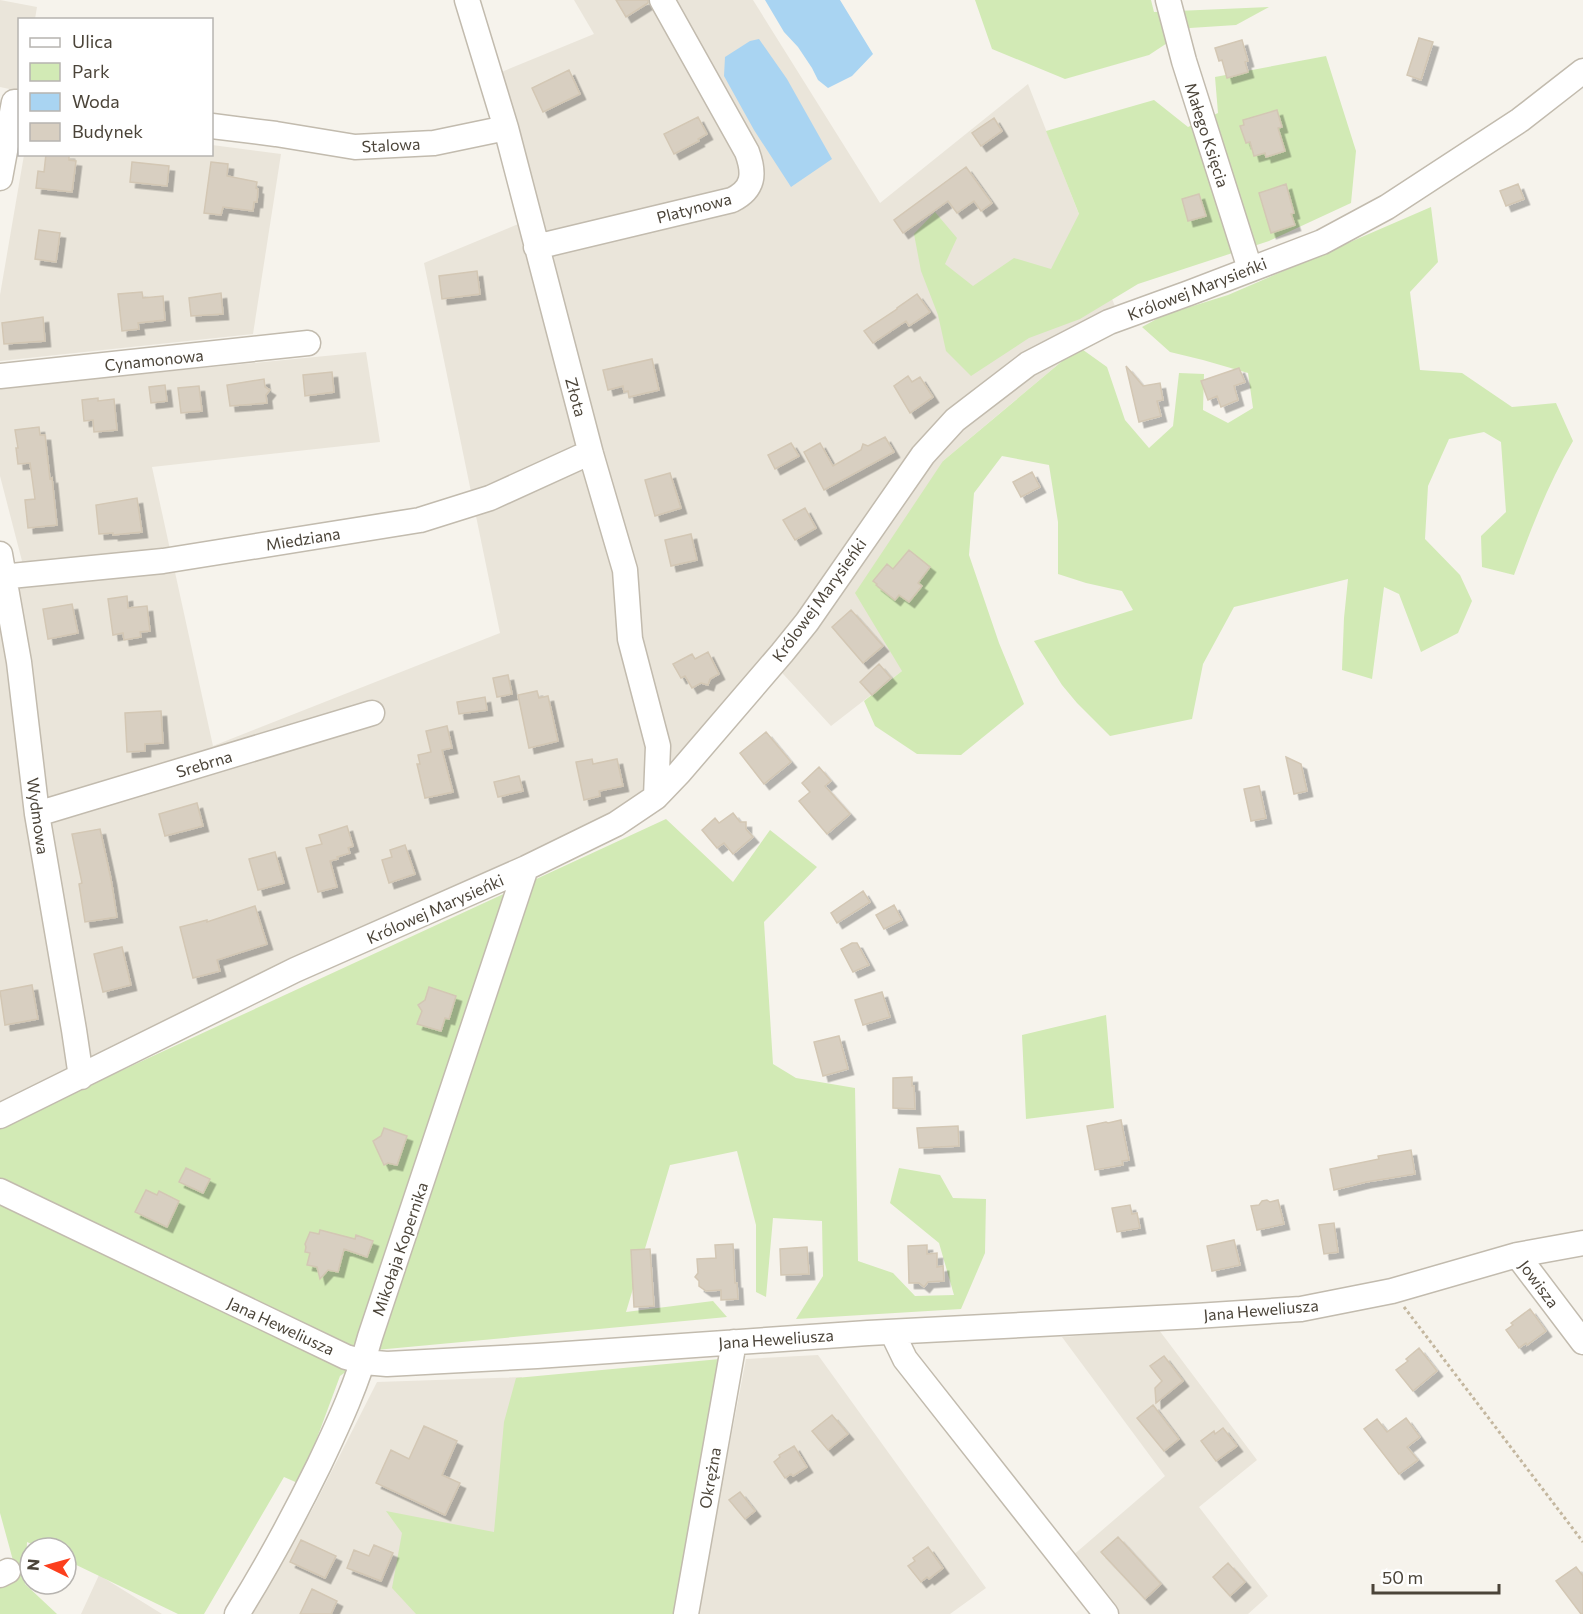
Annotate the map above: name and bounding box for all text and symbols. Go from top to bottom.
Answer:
legend [18,18,213,156]
text: Ulica [72,30,113,52]
text: Park [72,60,110,82]
street label: Małego Księcia [1182,80,1233,190]
text: Woda [72,90,120,112]
text: Budynek [72,120,143,142]
street label: Stalowa [361,133,421,156]
street label: Platynowa [654,188,733,227]
street label: Królowej Marysieńki [1124,253,1269,324]
street label: Cynamonowa [104,345,204,374]
street label: Złota [562,375,591,419]
street label: Miedziana [264,523,341,554]
street label: Królowej Marysieńki [767,534,870,665]
street label: Srebrna [174,746,234,781]
street label: Wydmowa [24,776,53,856]
street label: Królowej Marysieńki [363,870,506,947]
street label: Mikołaja Kopernika [368,1179,431,1318]
street label: Jowisza [1515,1256,1563,1311]
street label: Jana Heweliusza [225,1293,338,1359]
street label: Jana Heweliusza [1203,1295,1319,1324]
street label: Jana Heweliusza [718,1325,834,1352]
street label: Okrężna [695,1446,724,1510]
north arrow [18,1536,78,1596]
scale bar [1373,1557,1499,1595]
text: N [23,1558,43,1571]
text: 50 m [1382,1566,1423,1588]

